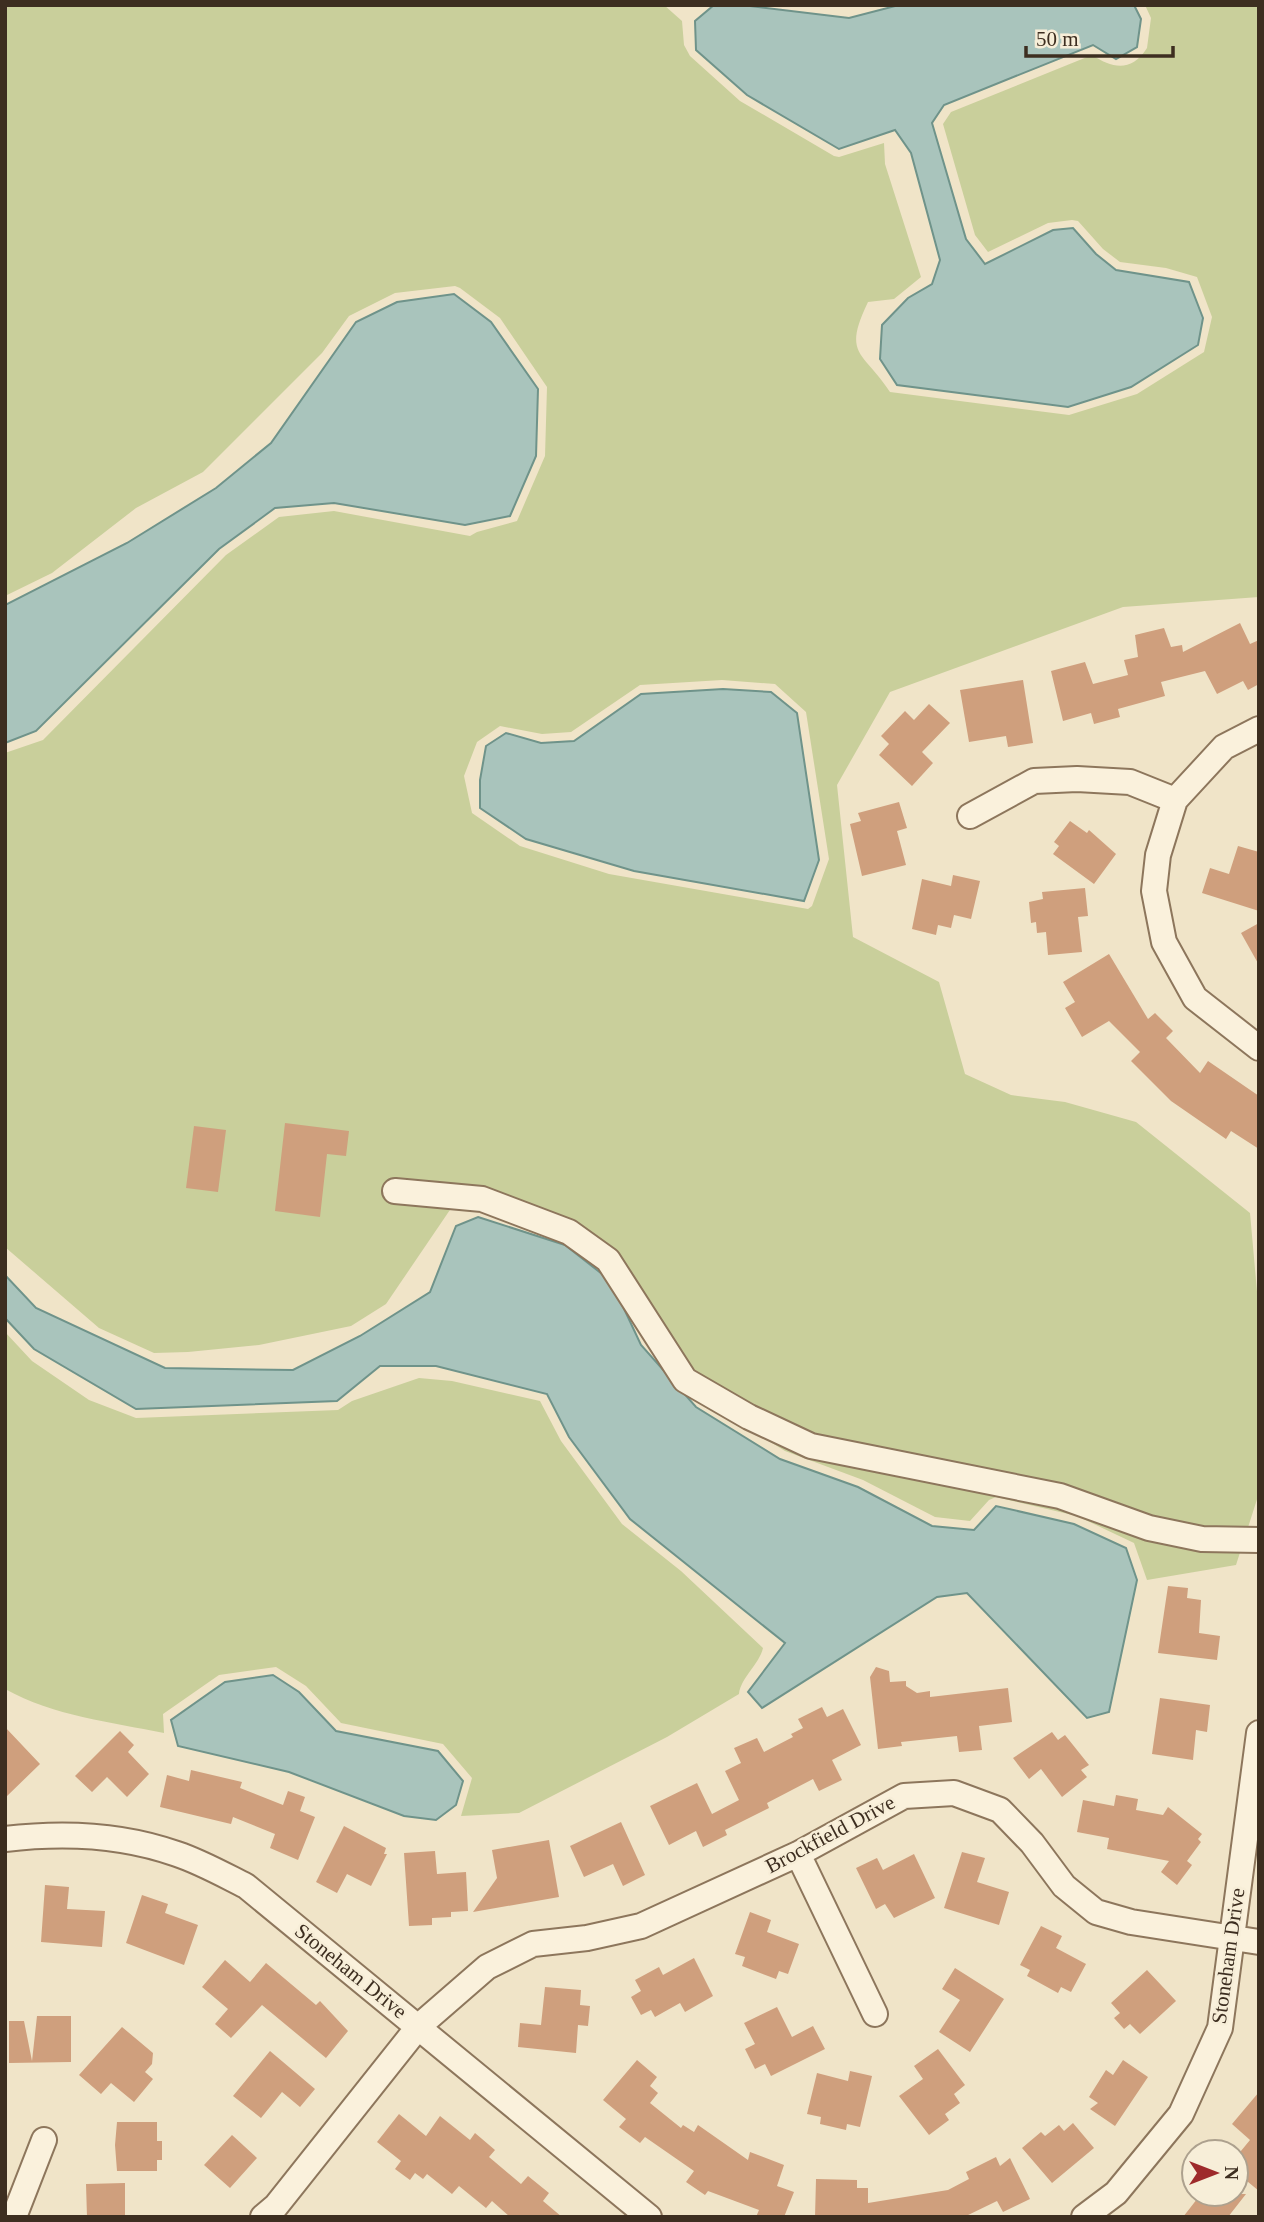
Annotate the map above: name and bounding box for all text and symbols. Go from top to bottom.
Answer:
scale bar [1026,14,1173,58]
text: 50 m [1036,27,1079,51]
street label: Brockfield Drive [761,1790,899,1878]
street label: Stoneham Drive [1207,1886,1249,2026]
street label: Stoneham Drive [290,1919,412,2023]
north arrow [1180,2138,1250,2208]
text: N [1221,2166,1242,2180]

